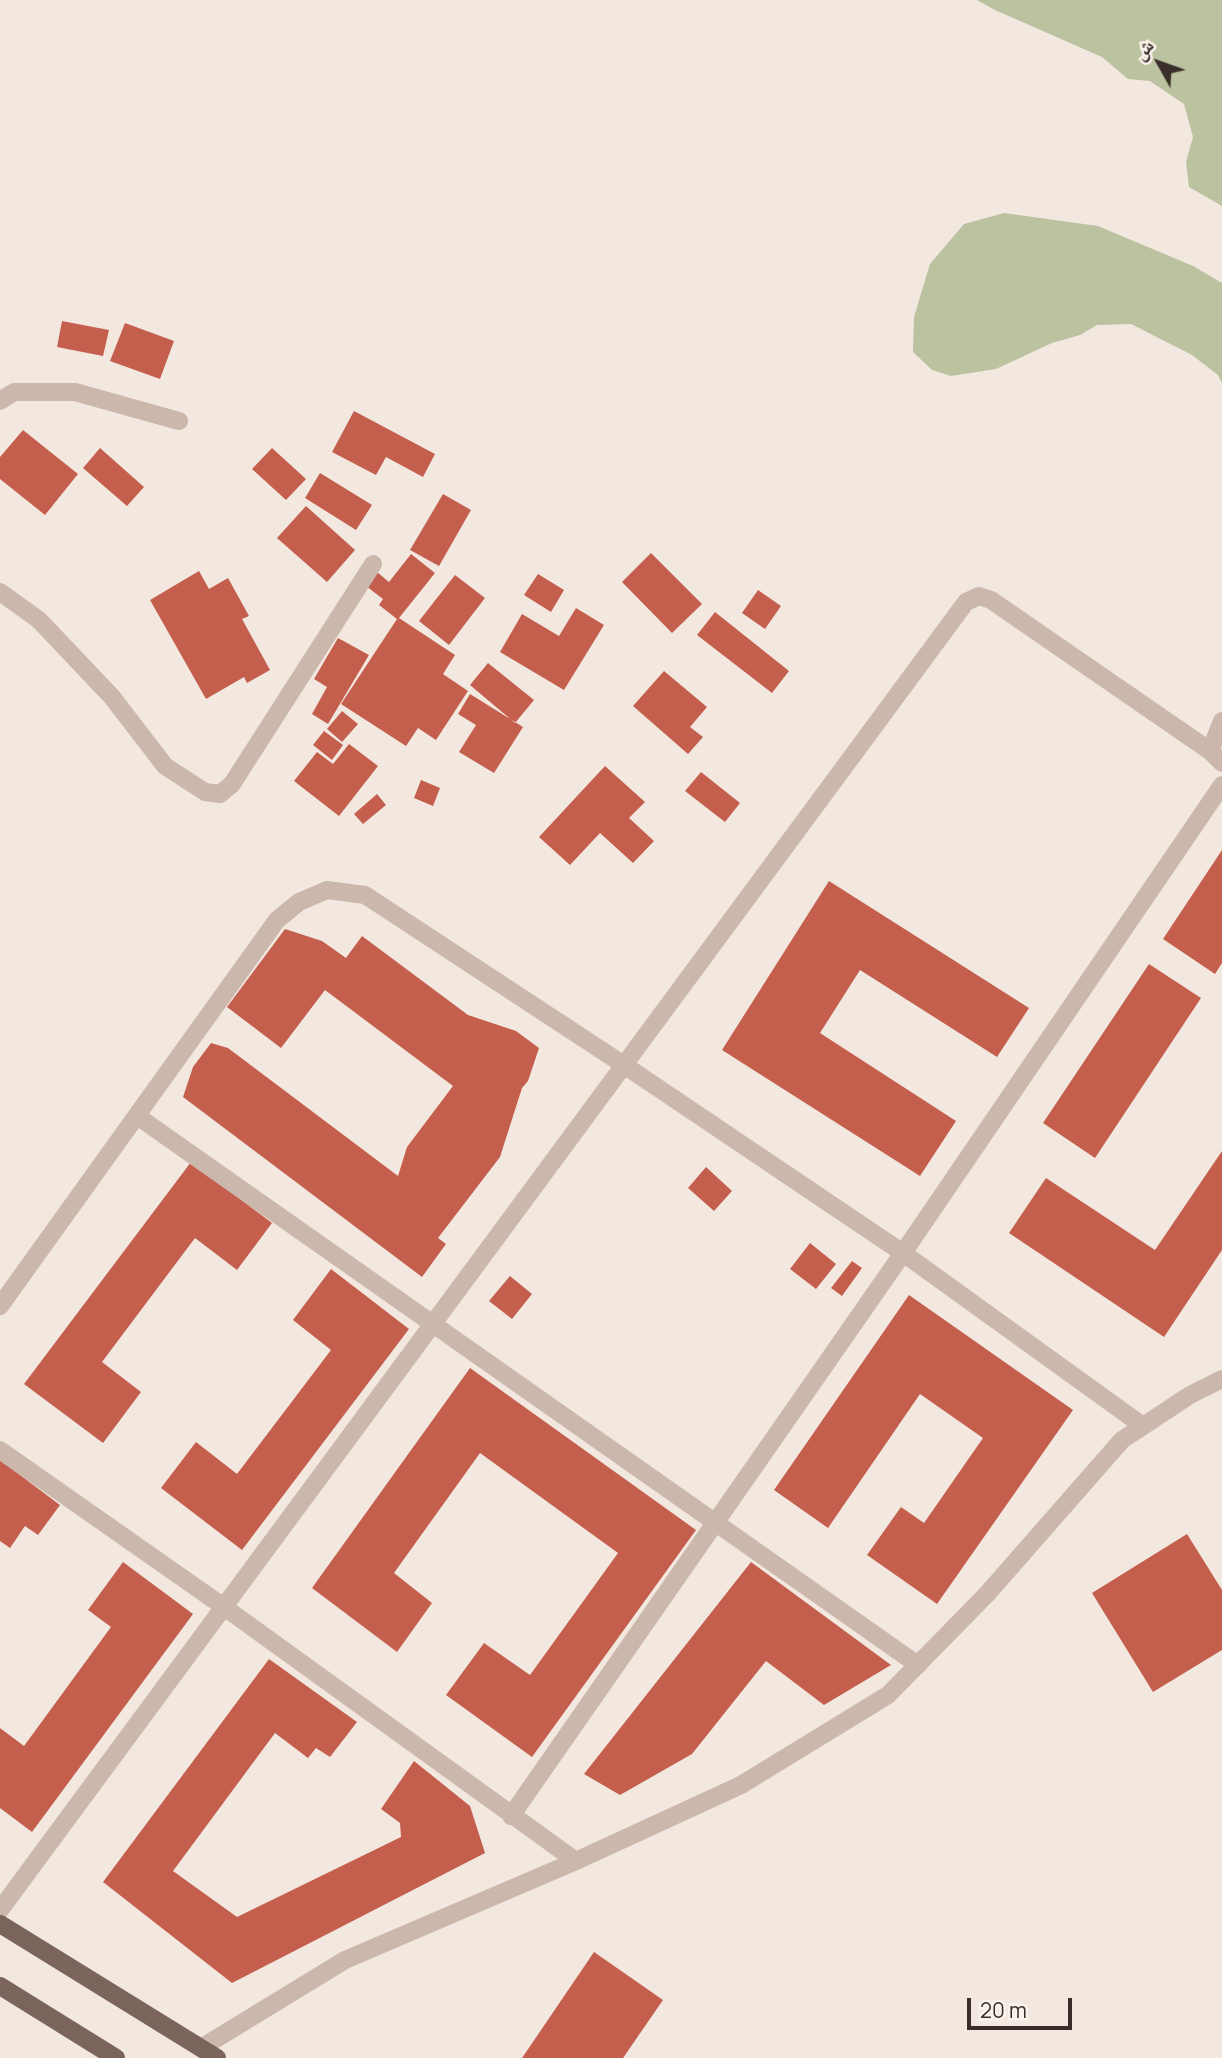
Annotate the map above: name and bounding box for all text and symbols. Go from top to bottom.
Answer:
north arrow [1124,28,1194,98]
text: ش [1126,33,1159,66]
scale bar [970,1984,1075,2028]
text: 20 m [980,1996,1027,2024]

